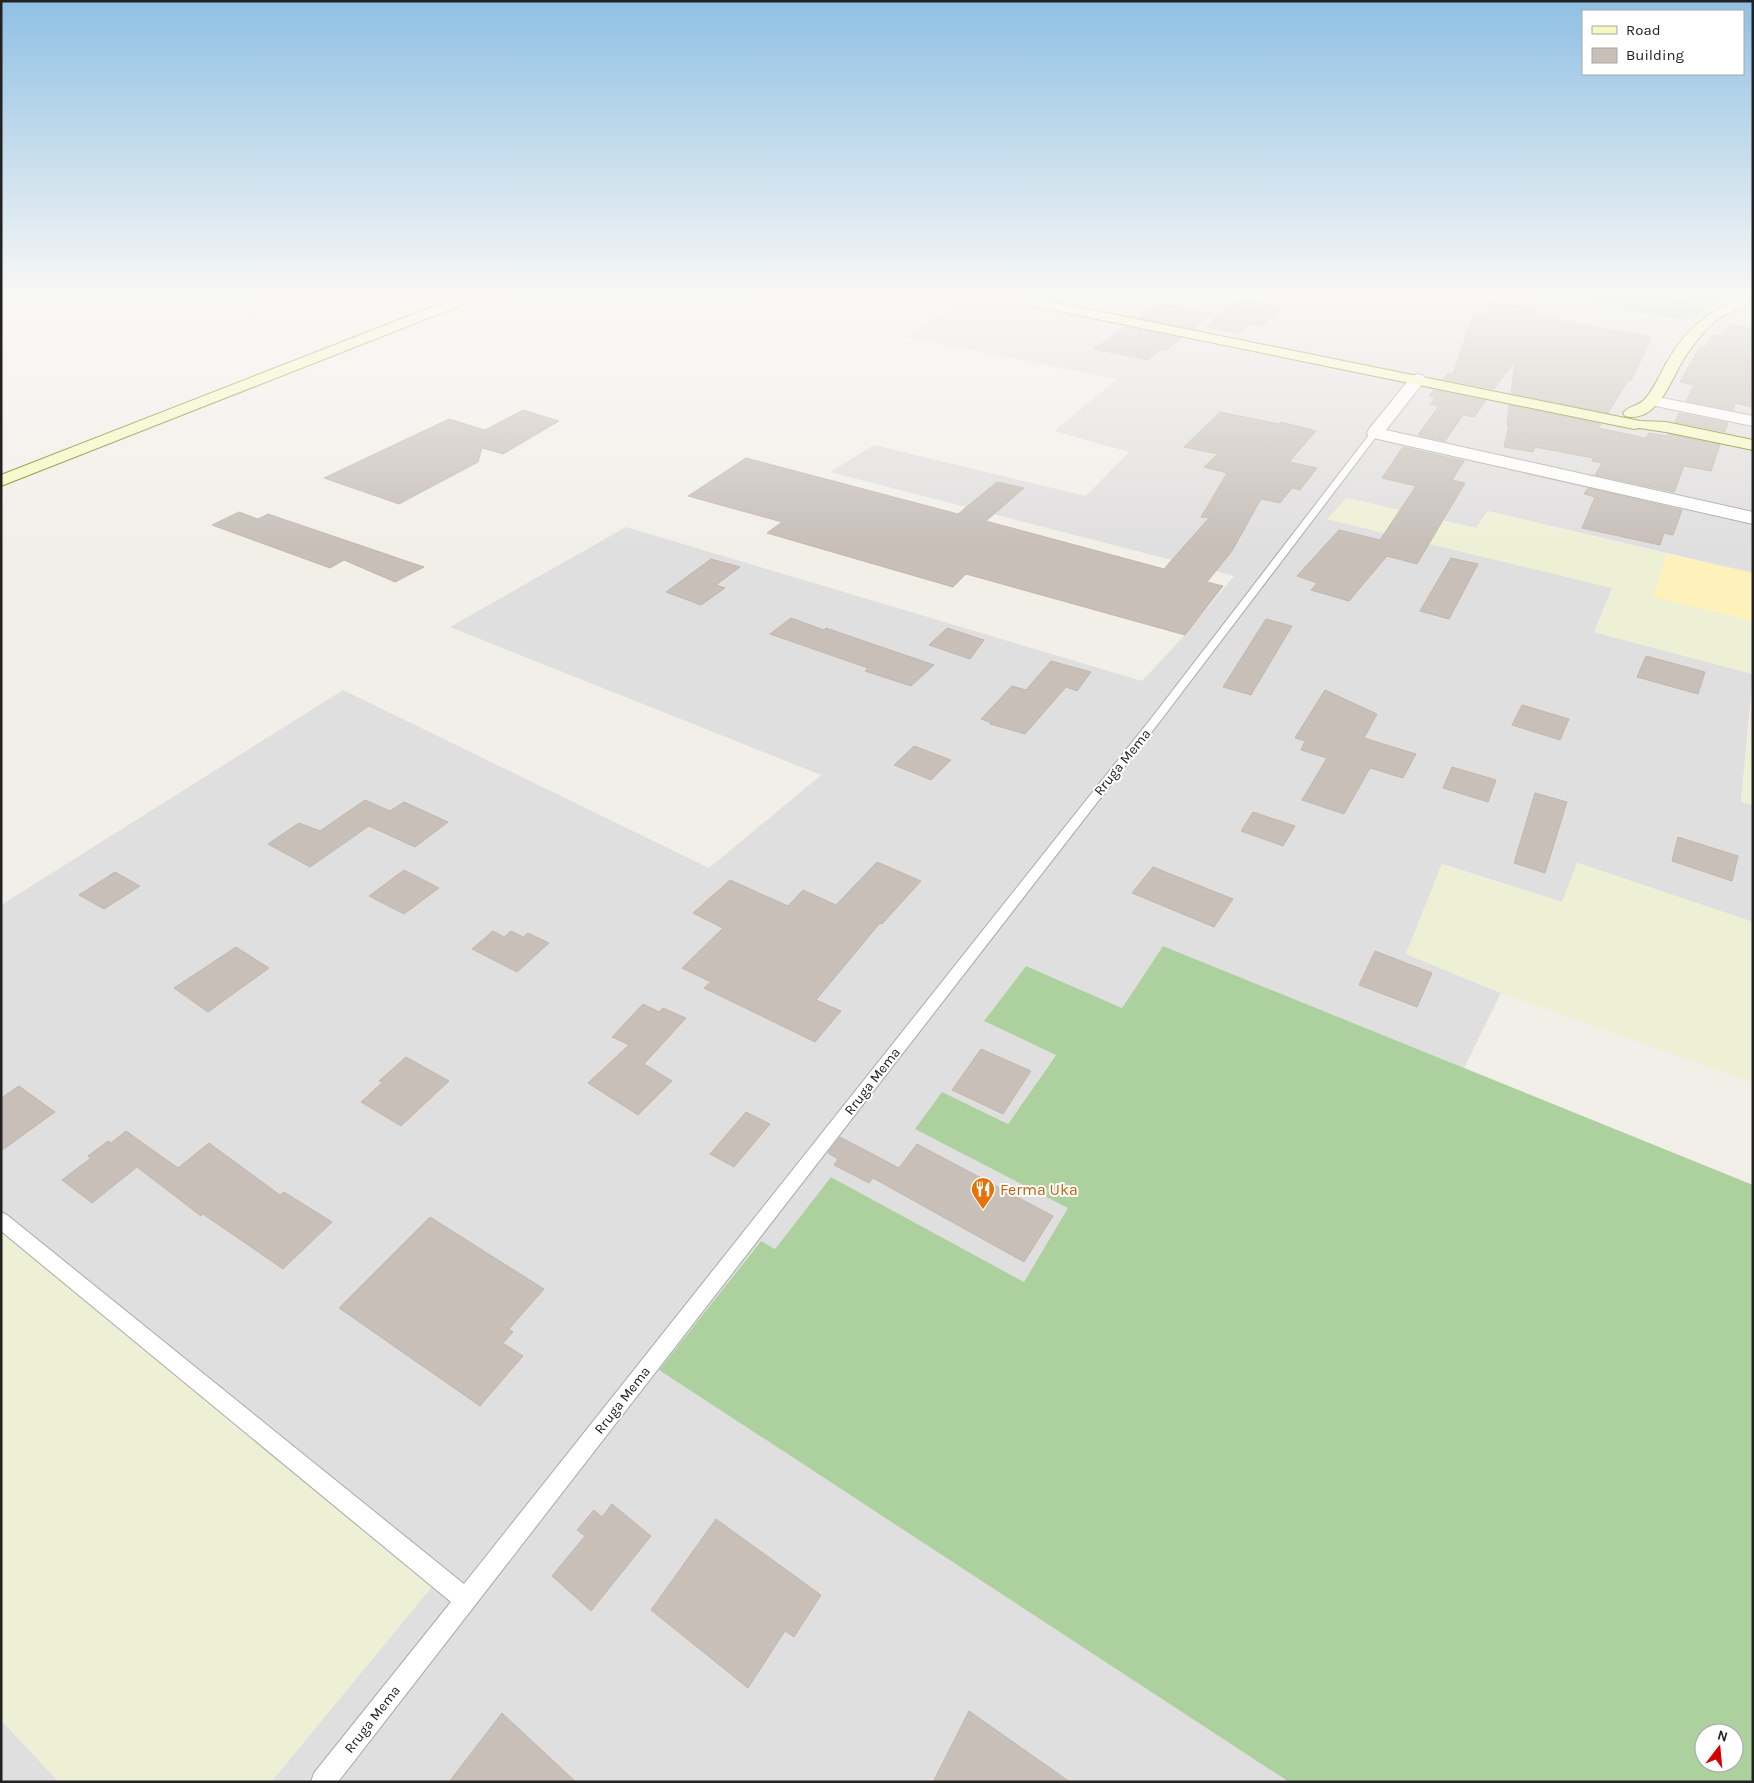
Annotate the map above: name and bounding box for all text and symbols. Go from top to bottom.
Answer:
legend [1582,10,1744,75]
text: Road [1626,21,1661,39]
text: Building [1626,46,1684,64]
street label: Rruga Mema [1090,726,1154,799]
street label: Rruga Mema [841,1044,904,1118]
restaurant icon: Ferma Uka [970,1176,996,1210]
place label: Ferma Uka [1000,1180,1078,1199]
street label: Rruga Mema [591,1363,654,1437]
street label: Rruga Mema [341,1682,404,1756]
north arrow [1694,1723,1744,1773]
text: N [1715,1726,1730,1746]

